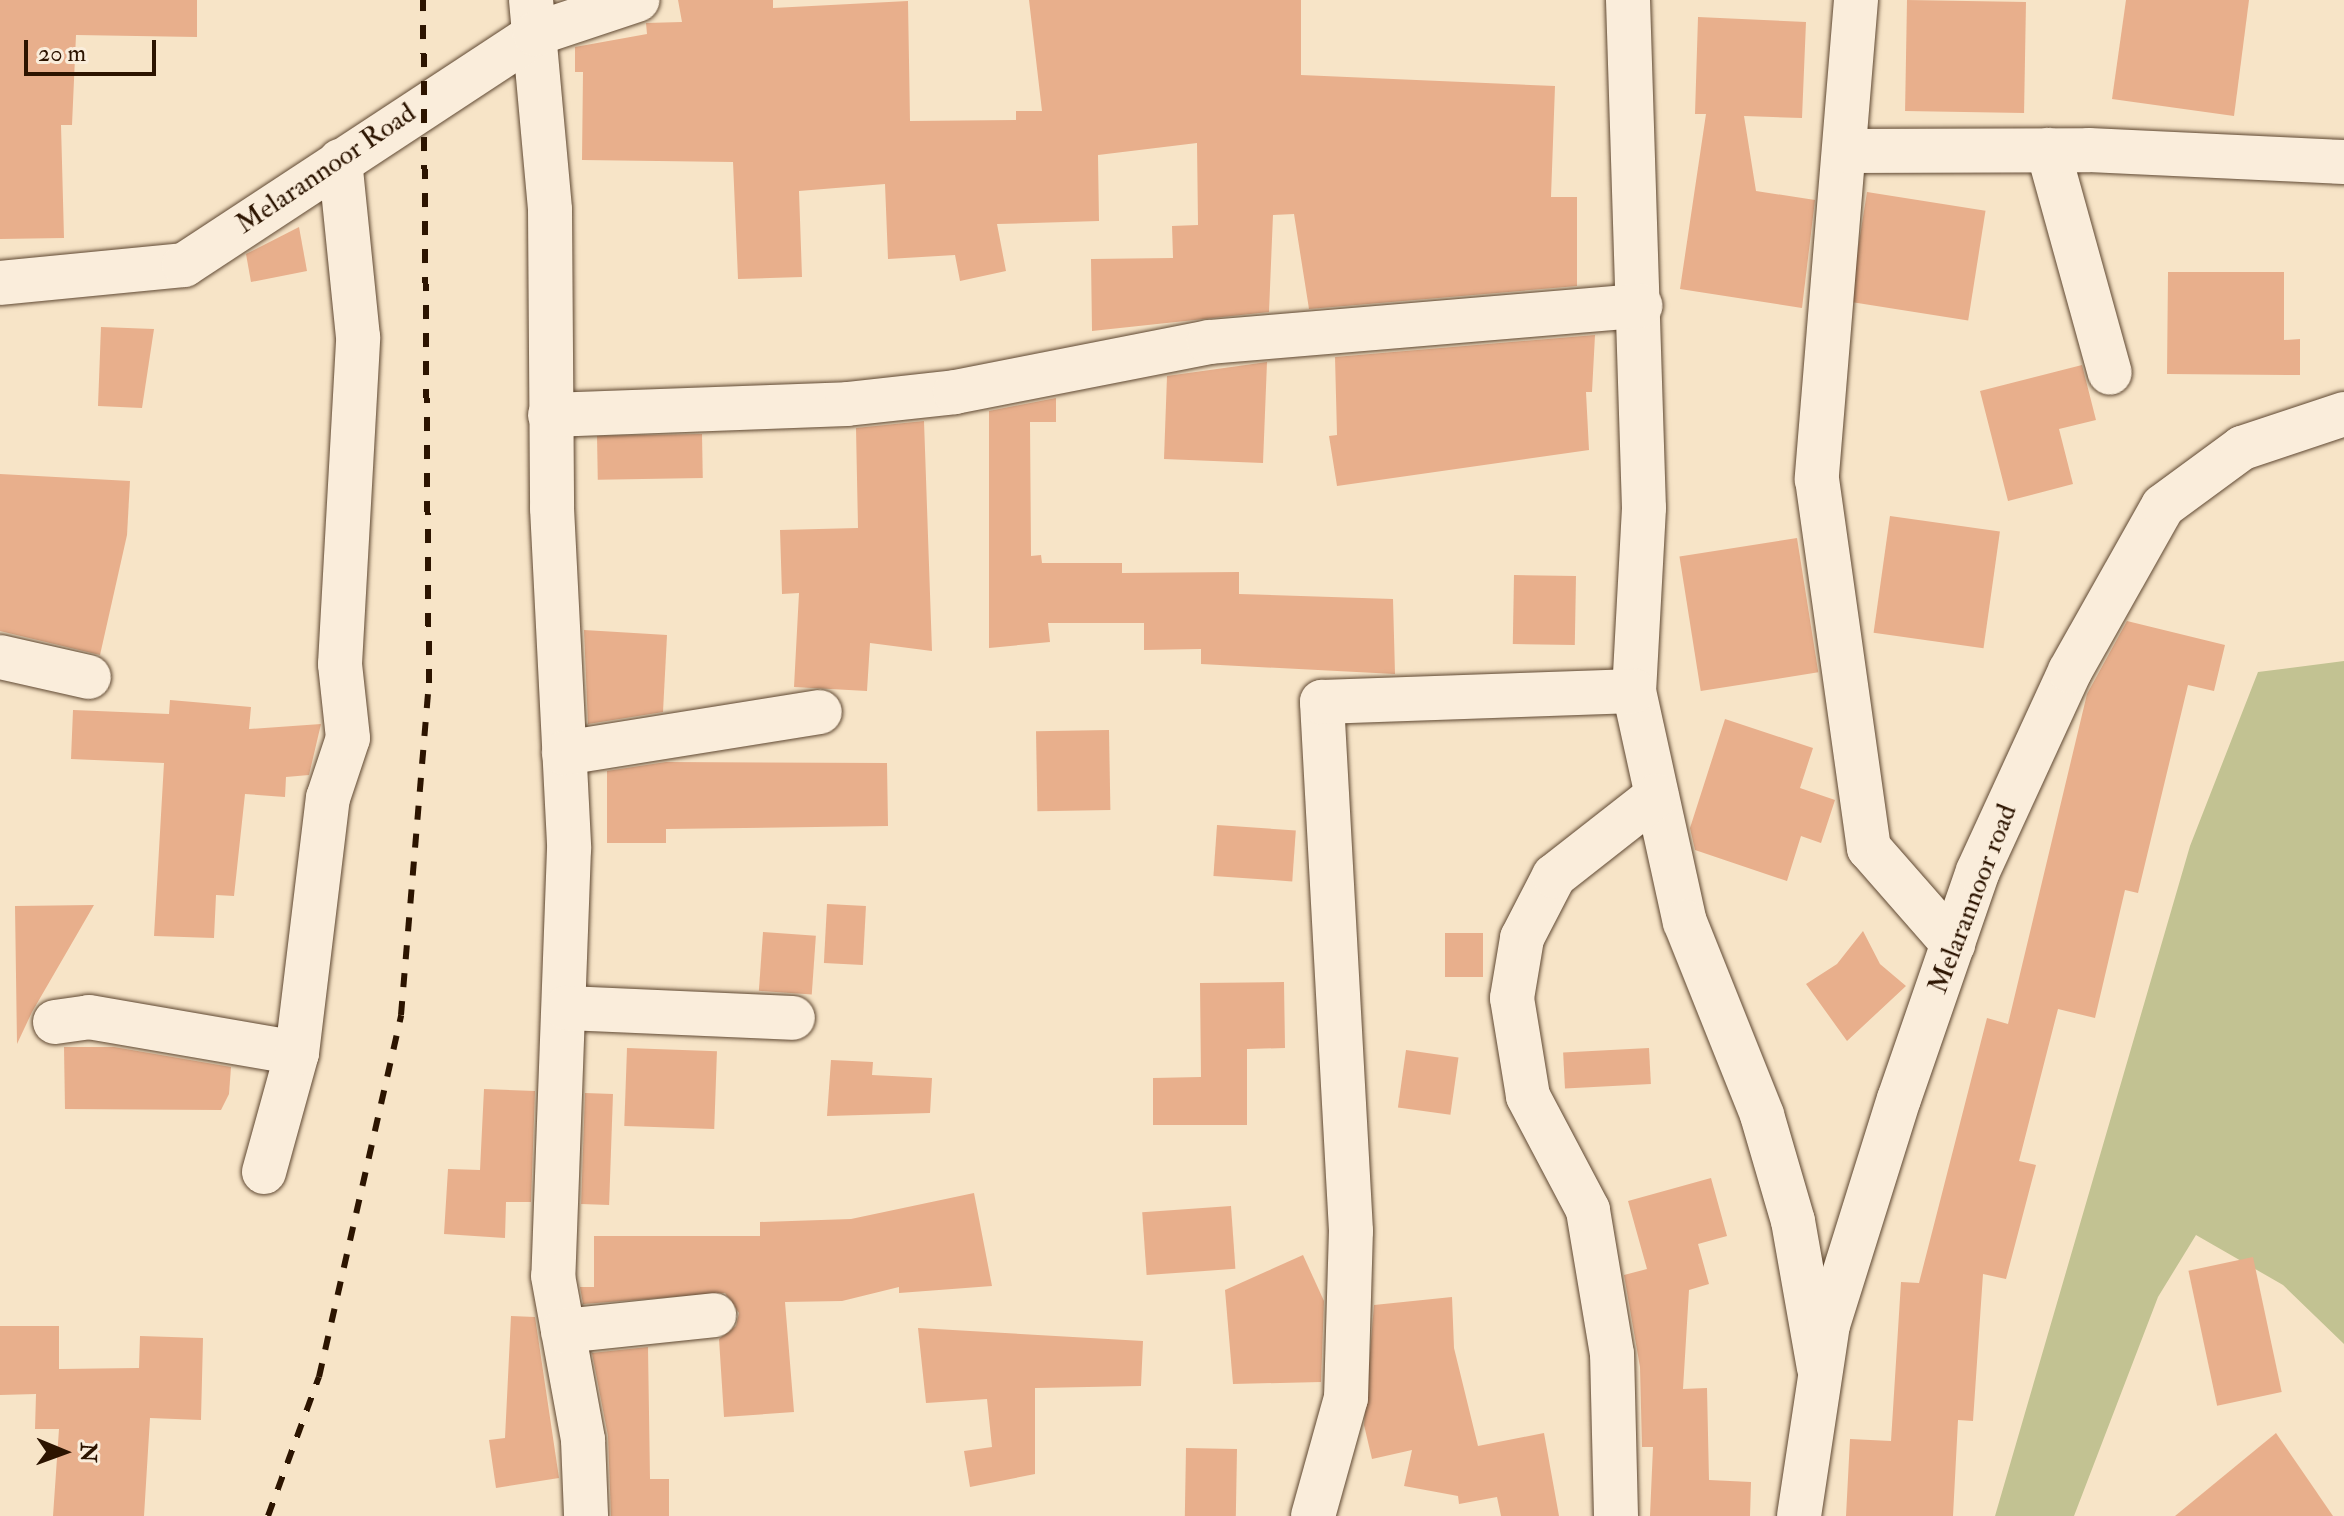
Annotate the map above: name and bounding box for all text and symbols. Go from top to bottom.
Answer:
scale bar [28,24,160,74]
text: 20 m [38,38,86,69]
street label: Melarannoor Road [230,96,422,242]
street label: Melarannoor road [1921,800,2025,998]
north arrow [24,1412,104,1492]
text: N [74,1442,102,1463]

